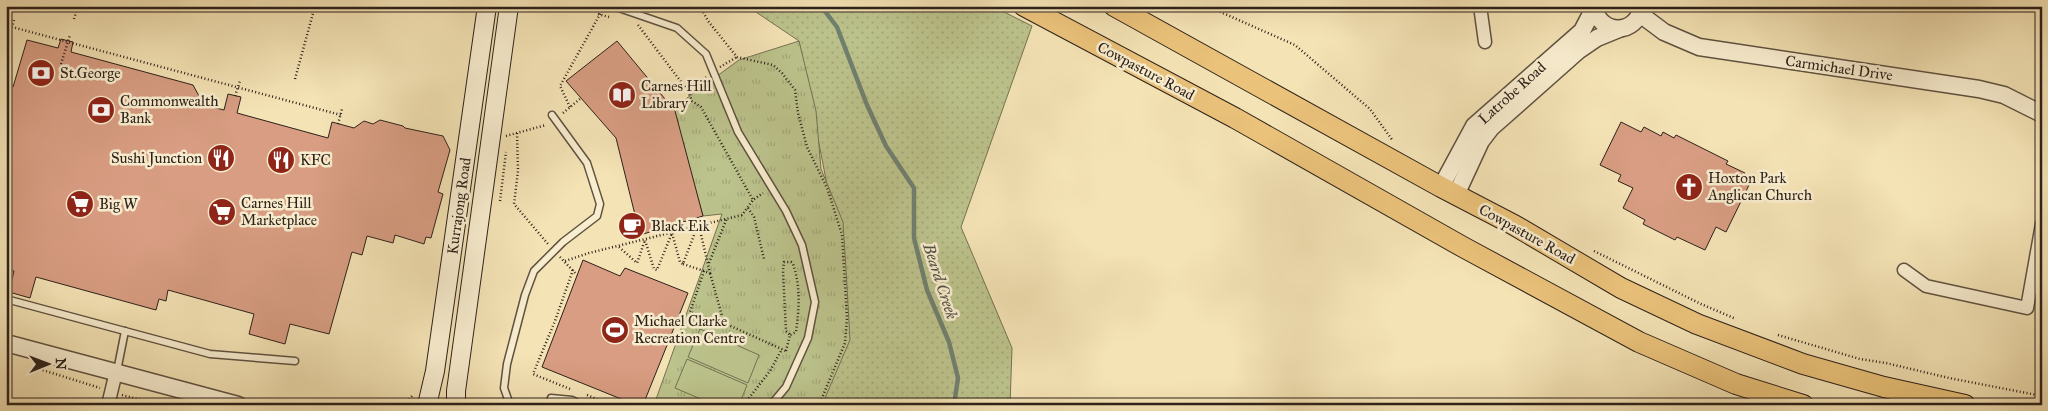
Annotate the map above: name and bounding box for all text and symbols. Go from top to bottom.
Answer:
street label: Cowpasture Road [1094,38,1198,104]
street label: Carmichael Drive [1784,52,1894,84]
bank icon: St.George [26,58,56,88]
street label: Latrobe Road [1475,58,1550,128]
place label: St.George [60,64,120,82]
place label: Carnes Hill Library [641,77,712,112]
library icon: Carnes Hill Library [607,80,637,110]
place label: Commonwealth Bank [120,92,219,127]
bank icon: Commonwealth Bank [86,95,116,125]
restaurant icon: Sushi Junction [206,143,236,173]
restaurant icon: KFC [266,145,296,175]
place label: Sushi Junction [111,149,202,168]
place label: KFC [300,151,331,169]
street label: Kurrajong Road [443,156,475,256]
place label: Hoxton Park Anglican Church [1707,169,1813,204]
church icon: Hoxton Park Anglican Church [1674,172,1704,202]
supermarket icon: Big W [65,189,95,219]
place label: Carnes Hill Marketplace [241,194,317,229]
place label: Big W [99,195,138,213]
supermarket icon: Carnes Hill Marketplace [207,197,237,227]
street label: Cowpasture Road [1476,200,1579,268]
cafe icon: Black Eik [617,211,647,241]
place label: Black Eik [651,217,710,235]
water label: Beard Creek [919,240,962,322]
place label: Michael Clarke Recreation Centre [634,312,745,347]
sports icon: Michael Clarke Recreation Centre [600,315,630,345]
north arrow [22,338,72,388]
text: N [52,358,69,370]

